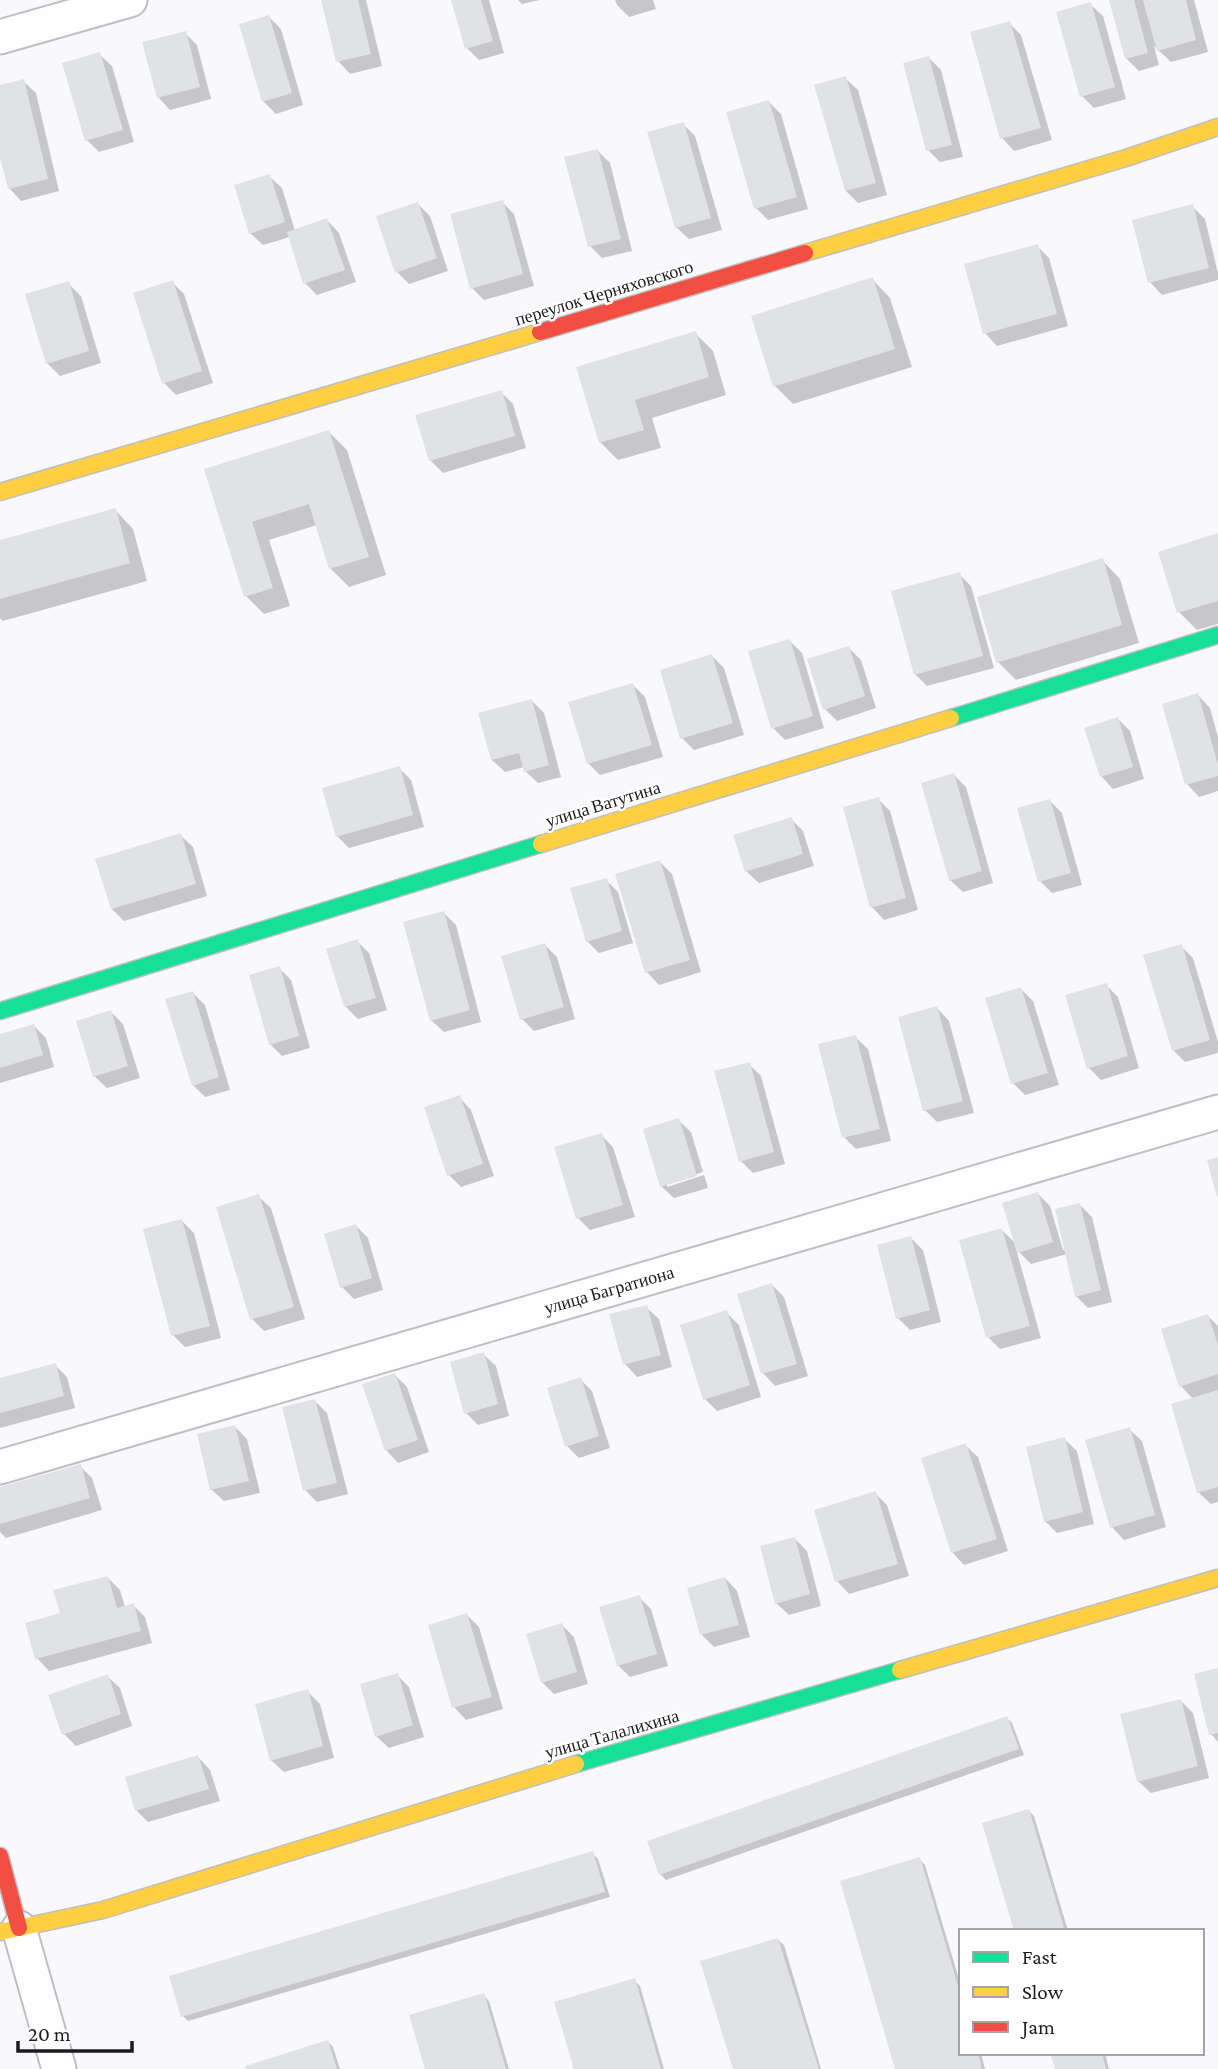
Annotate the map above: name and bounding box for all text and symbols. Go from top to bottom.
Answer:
street label: переулок Черняховского [512,256,696,330]
street label: улица Ватутина [543,777,663,831]
street label: улица Багратиона [542,1262,676,1318]
street label: улица Талалихина [543,1705,681,1763]
legend [959,1929,1204,2055]
text: Fast [1022,1945,1058,1969]
text: Slow [1022,1980,1064,2004]
scale bar [18,2010,131,2054]
text: Jam [1020,2015,1055,2039]
text: 20 m [28,2022,71,2046]

